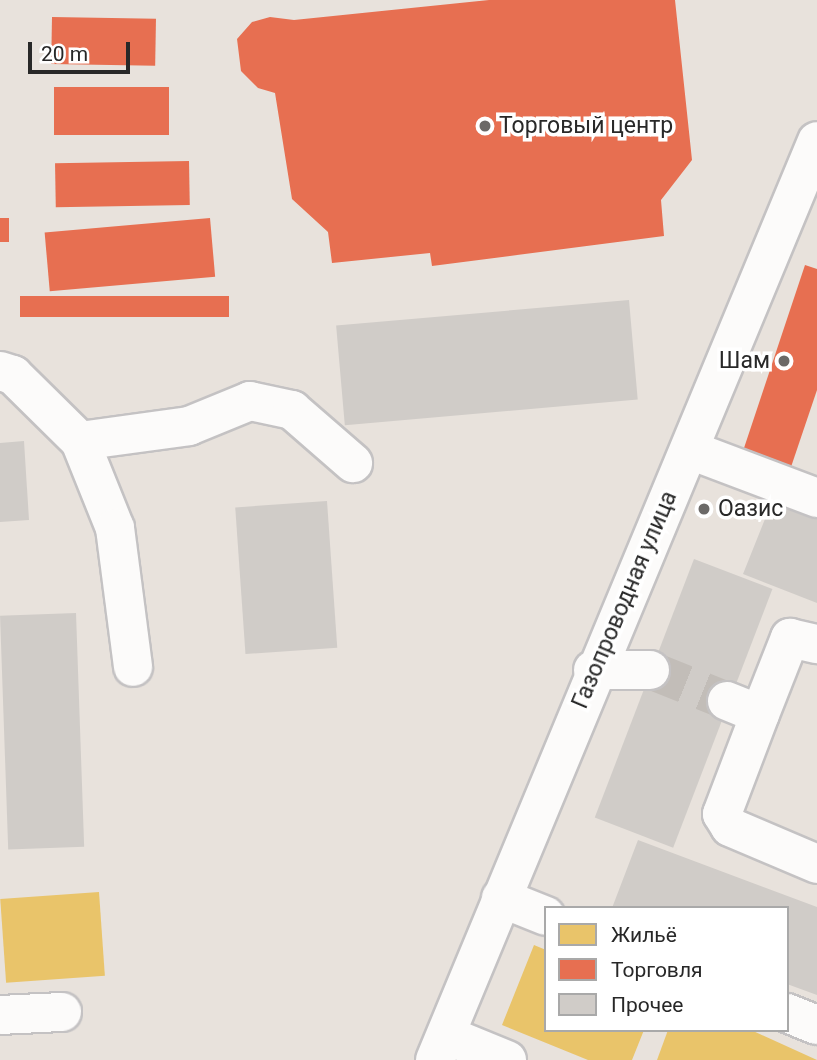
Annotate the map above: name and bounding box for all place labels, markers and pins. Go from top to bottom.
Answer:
place label: Торговый центр [499,112,673,140]
marker: Торговый центр [477,118,493,134]
place label: Шам [719,347,770,375]
marker: Шам [776,353,792,369]
place label: Оазис [718,495,783,523]
marker: Оазис [696,501,712,517]

